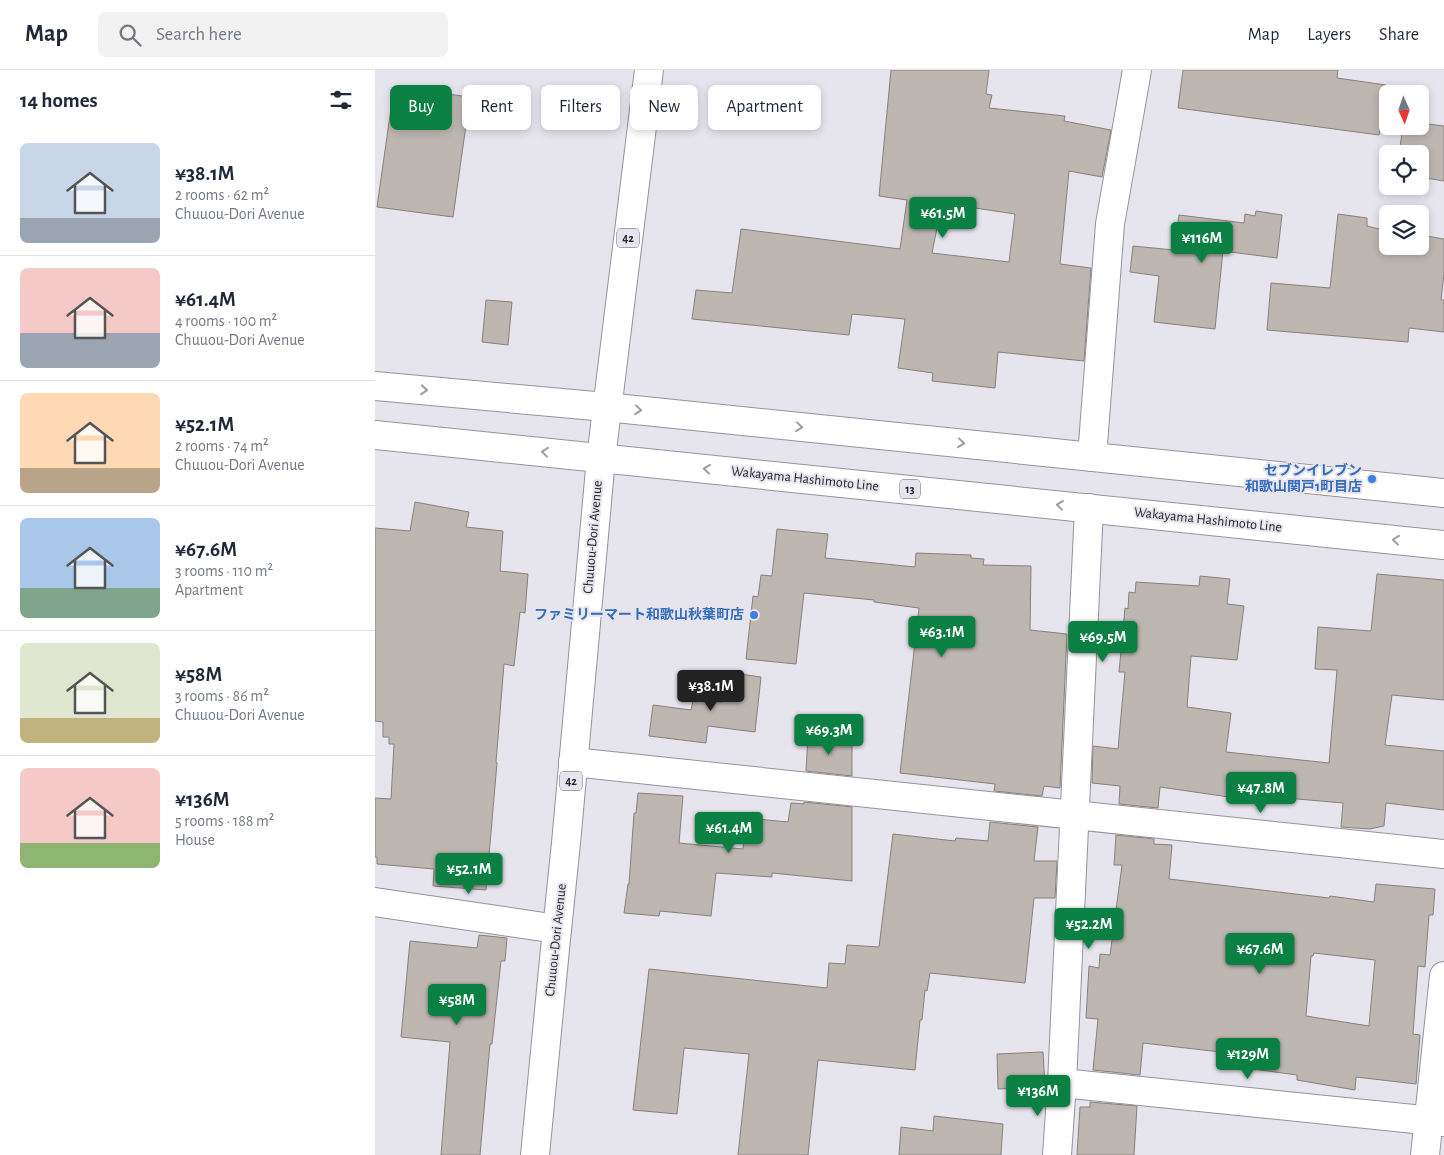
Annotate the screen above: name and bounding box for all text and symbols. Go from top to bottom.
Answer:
search box [98,12,448,57]
icon: search [116,21,144,49]
text: Map [25,22,68,46]
text: Search here [156,25,242,44]
text: Map [1248,26,1279,44]
text: Layers [1307,26,1351,44]
text: Share [1379,26,1419,44]
chip: Buy [390,85,452,130]
chip: Rent [462,85,531,130]
chip: Filters [541,85,620,130]
chip: New [630,85,698,130]
chip: Apartment [708,85,821,130]
north arrow [1379,85,1429,135]
map controls [1379,85,1429,255]
icon: filters [327,86,355,114]
text: 14 homes [20,90,98,111]
button: locate [1379,145,1429,195]
icon: home [60,163,120,223]
text: ¥38.1M [175,163,235,184]
text: 2 rooms · 62 m² [175,187,269,203]
pin: ¥61.5M [902,196,984,239]
text: ¥61.5M [920,205,966,221]
button: layers [1379,205,1429,255]
text: Chuuou-Dori Avenue [175,206,305,222]
pin: ¥116M [1167,222,1237,264]
road number: 42 [617,228,639,248]
text: ¥116M [1182,230,1222,246]
icon: home [60,288,120,348]
text: ¥61.4M [175,289,236,310]
text: 4 rooms · 100 m² [175,313,277,329]
text: Chuuou-Dori Avenue [175,332,305,348]
one-way arrow [420,385,428,396]
one-way arrow [634,404,642,415]
icon: home [60,413,120,473]
text: ¥52.1M [175,414,234,435]
one-way arrow [796,421,804,432]
one-way arrow [957,437,965,448]
text: 2 rooms · 74 m² [175,438,269,454]
one-way arrow [541,447,549,458]
text: Chuuou-Dori Avenue [175,457,305,473]
place label: セブンイレブン 和歌山関戸1町目店 [1245,462,1362,494]
one-way arrow [702,464,710,475]
street label: Wakayama Hashimoto Line [730,464,880,494]
marker: セブンイレブン 和歌山関戸1町目店 [1366,473,1378,485]
road number: 13 [900,479,920,498]
street label: Chuuou-Dori Avenue [581,480,605,594]
one-way arrow [1056,500,1064,511]
street label: Wakayama Hashimoto Line [1133,505,1283,535]
one-way arrow [1391,535,1399,546]
icon: home [60,538,120,598]
text: ¥67.6M [175,539,237,560]
text: 3 rooms · 110 m² [175,563,273,579]
text: Apartment [175,582,243,598]
place label: ファミリーマート和歌山秋葉町店 [534,607,744,622]
marker: ファミリーマート和歌山秋葉町店 [748,609,760,621]
pin: ¥63.1M [901,616,983,658]
pin: ¥69.5M [1062,620,1144,663]
text: ¥63.1M [919,624,965,640]
text: ¥69.5M [1079,629,1127,645]
icon: home [60,663,120,723]
text: ¥58M [175,664,222,685]
pin: ¥38.1M [670,670,752,712]
text: ¥38.1M [688,678,734,694]
text: 3 rooms · 86 m² [175,688,269,704]
text: Chuuou-Dori Avenue [175,707,305,723]
pin: ¥69.3M [788,714,870,756]
text: ¥69.3M [805,722,853,738]
road number: 42 [560,771,582,790]
pin: ¥47.8M [1220,772,1302,814]
text: ¥47.8M [1237,780,1285,796]
icon: home [60,788,120,848]
text: ¥136M [175,789,230,810]
pin: ¥61.4M [688,812,770,854]
text: 5 rooms · 188 m² [175,813,274,829]
text: ¥61.4M [706,820,752,836]
text: House [175,832,215,848]
pin: ¥52.1M [428,852,510,895]
text: ¥52.1M [446,861,492,877]
street label: Chuuou-Dori Avenue [543,883,569,997]
pin: ¥52.2M [1048,908,1130,950]
text: ¥52.2M [1066,916,1112,932]
pin: ¥67.6M [1219,932,1301,975]
text: ¥67.6M [1236,941,1284,957]
pin: ¥58M [427,984,487,1026]
text: ¥58M [439,992,475,1008]
pin: ¥129M [1213,1038,1283,1080]
text: ¥129M [1227,1046,1269,1062]
pin: ¥136M [1003,1074,1073,1117]
text: ¥136M [1017,1083,1059,1099]

